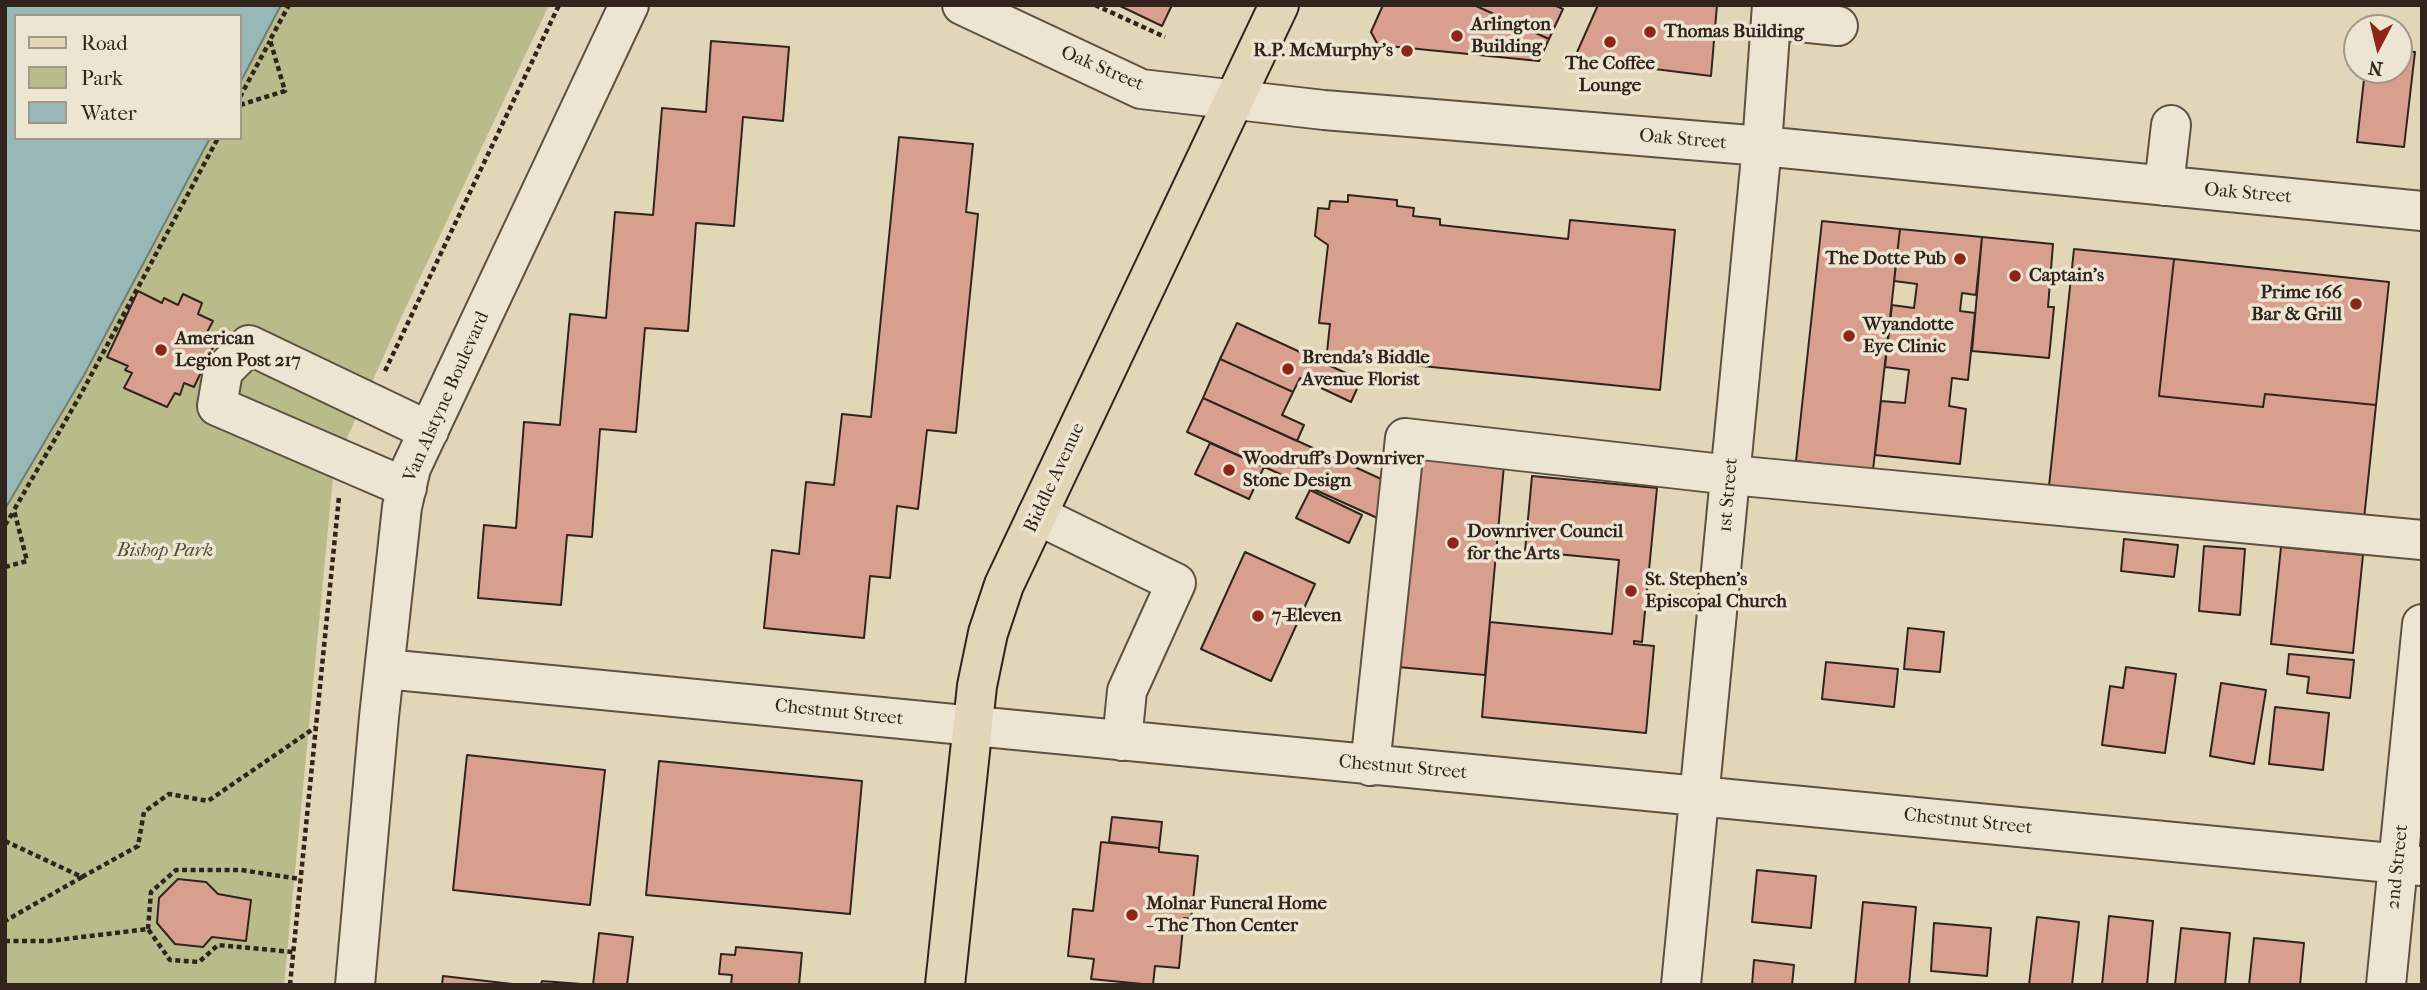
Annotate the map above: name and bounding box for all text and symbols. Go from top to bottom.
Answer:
legend [14,14,242,140]
place label: Arlington Building [1471,14,1551,58]
north arrow [2343,14,2413,84]
place label: Thomas Building [1664,21,1804,43]
marker: Thomas Building [1642,24,1658,40]
marker: Arlington Building [1449,28,1465,44]
text: Road [81,31,128,55]
marker: The Coffee Lounge [1602,34,1618,50]
place label: R.P. McMurphy's [1253,40,1393,62]
street label: Oak Street [1057,41,1147,97]
marker: R.P. McMurphy's [1399,43,1415,59]
place label: The Coffee Lounge [1565,53,1655,97]
text: N [2367,56,2384,80]
text: Park [81,66,123,90]
text: Water [81,101,137,125]
street label: Oak Street [1638,125,1728,155]
street label: Oak Street [2203,179,2293,209]
place label: The Dotte Pub [1826,248,1946,270]
marker: The Dotte Pub [1952,251,1968,267]
place label: Captain's [2029,265,2104,287]
marker: Captain's [2007,268,2023,284]
place label: Prime 166 Bar & Grill [2251,282,2342,326]
marker: Prime 166 Bar & Grill [2348,296,2364,312]
street label: Van Alstyne Boulevard [399,308,495,486]
place label: Wyandotte Eye Clinic [1863,314,1954,358]
place label: American Legion Post 217 [175,328,301,372]
marker: Wyandotte Eye Clinic [1841,328,1857,344]
marker: American Legion Post 217 [153,342,169,358]
place label: Brenda's Biddle Avenue Florist [1302,347,1430,391]
marker: Brenda's Biddle Avenue Florist [1280,361,1296,377]
street label: Biddle Avenue [1020,420,1090,536]
place label: Woodruff's Downriver Stone Design [1243,448,1424,492]
street label: 1st Street [1714,457,1744,533]
marker: Woodruff's Downriver Stone Design [1221,462,1237,478]
place label: Downriver Council for the Arts [1467,521,1623,565]
marker: Downriver Council for the Arts [1445,535,1461,551]
park label: Bishop Park [117,540,213,562]
place label: St. Stephen's Episcopal Church [1645,569,1787,613]
marker: St. Stephen's Episcopal Church [1623,583,1639,599]
place label: 7-Eleven [1272,605,1342,627]
marker: 7-Eleven [1250,608,1266,624]
street label: Chestnut Street [774,695,904,731]
street label: Chestnut Street [1338,751,1468,785]
street label: Chestnut Street [1903,804,2033,840]
street label: 2nd Street [2382,823,2414,911]
place label: Molnar Funeral Home - The Thon Center [1146,893,1327,937]
marker: Molnar Funeral Home - The Thon Center [1124,907,1140,923]

